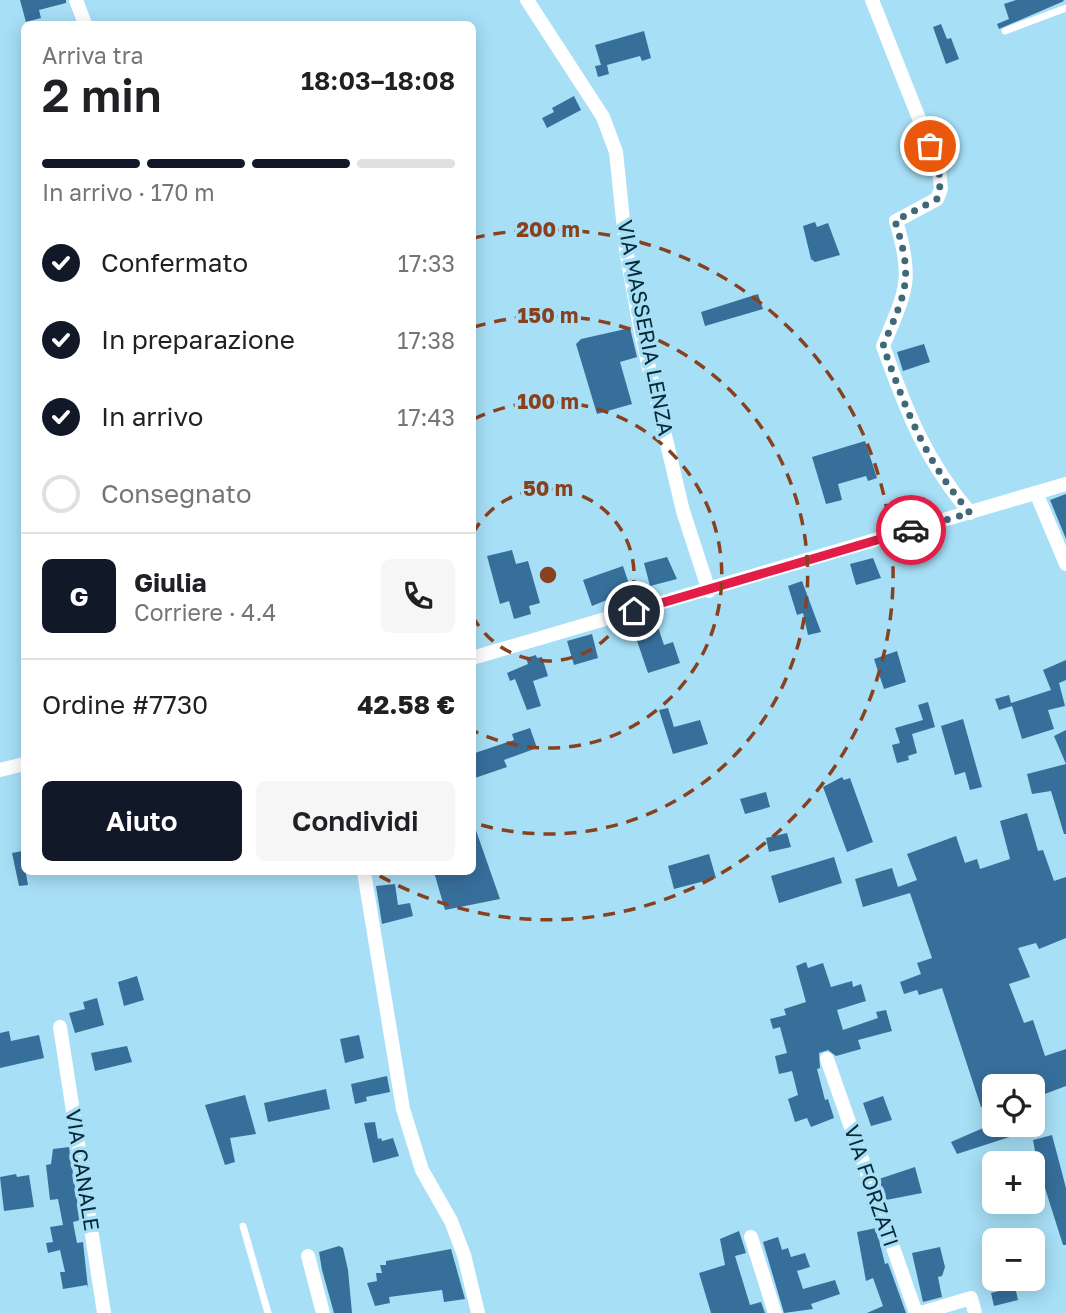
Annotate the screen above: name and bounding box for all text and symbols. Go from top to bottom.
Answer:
text: Arriva tra [42,41,143,69]
text: 18:03–18:08 [301,65,455,96]
text: 2 min [42,67,162,122]
pin [900,116,960,176]
icon: bag [911,127,949,165]
text: In arrivo · 170 m [42,178,215,206]
text: 200 m [516,216,580,242]
street label: VIA MASSERIA LENZA [612,218,680,438]
icon: check [42,244,80,282]
text: Confermato [101,247,248,278]
text: 17:33 [398,249,455,277]
text: 150 m [518,302,578,328]
icon: check [42,321,80,359]
text: In preparazione [101,324,295,355]
text: 17:38 [397,326,455,354]
text: 100 m [517,388,579,414]
icon: check [42,398,80,436]
text: In arrivo [101,401,203,432]
text: 17:43 [397,403,455,431]
text: 50 m [523,475,573,501]
text: Consegnato [101,478,252,509]
courier [876,495,946,565]
icon: car [892,511,930,549]
button: phone [381,559,455,633]
centre of rings [536,563,560,587]
text: Giulia [134,567,207,598]
text: G [69,581,89,612]
pin [604,581,664,641]
icon: home [615,592,653,630]
text: Corriere · 4.4 [134,598,276,626]
text: Ordine #7730 [42,689,208,720]
text: 42.58 € [357,689,455,720]
button: Aiuto [42,781,242,861]
button: Condividi [256,781,455,861]
map controls [982,1074,1045,1291]
button: locate [982,1074,1045,1137]
street label: VIA CANALE [61,1107,105,1232]
street label: VIA FORZATI [839,1121,905,1250]
button: + [982,1151,1045,1214]
button: − [982,1228,1045,1291]

